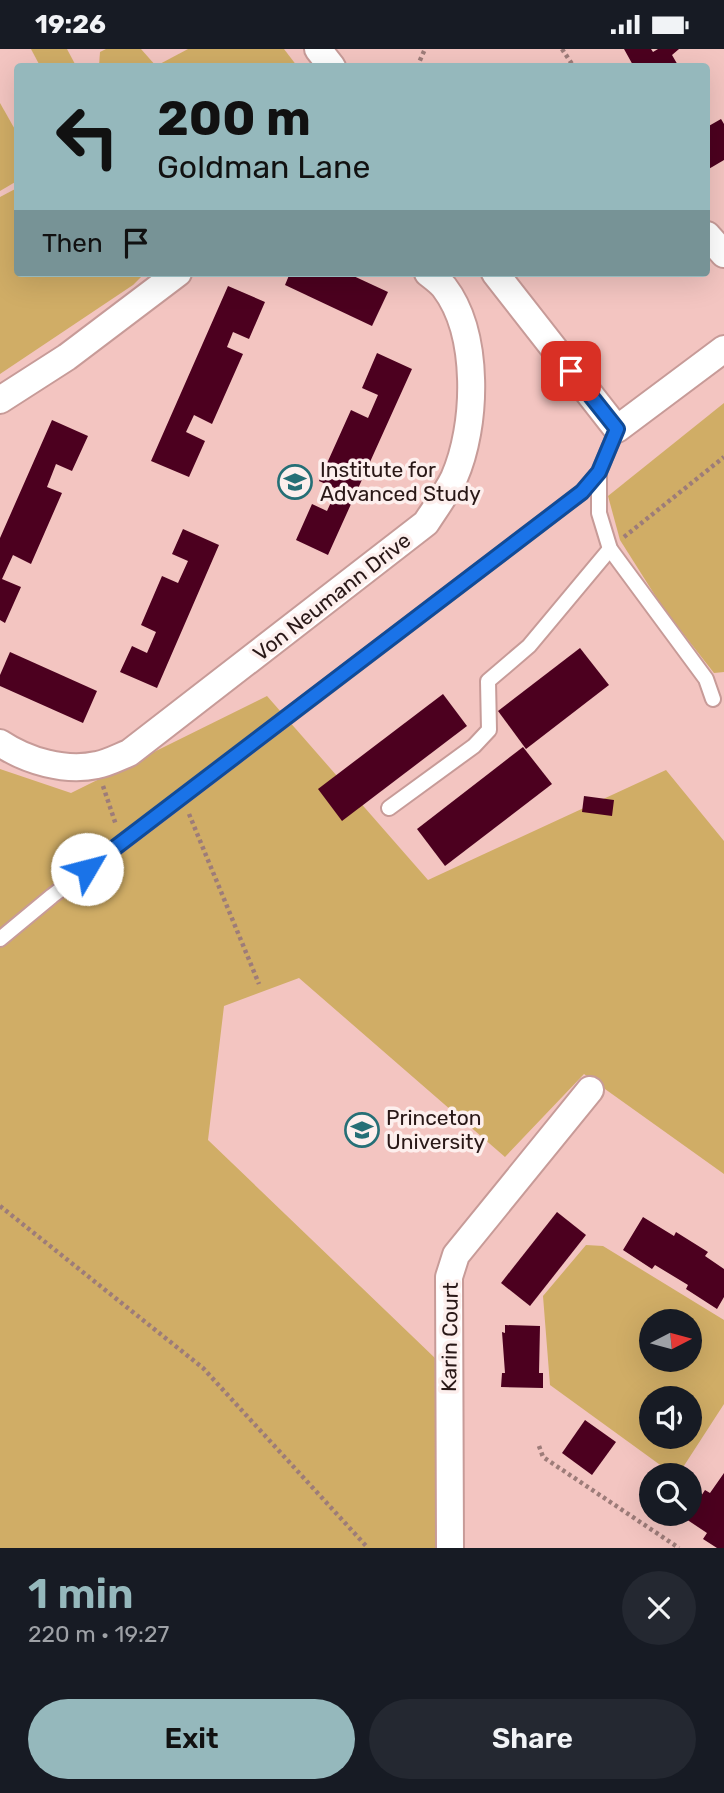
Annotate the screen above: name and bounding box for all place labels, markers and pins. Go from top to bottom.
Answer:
pin [541,341,601,401]
place label: Institute for Advanced Study [320,457,481,506]
school or university icon: Institute for Advanced Study [276,463,314,501]
place label: Princeton University [386,1105,486,1154]
school or university icon: Princeton University [343,1111,381,1149]

